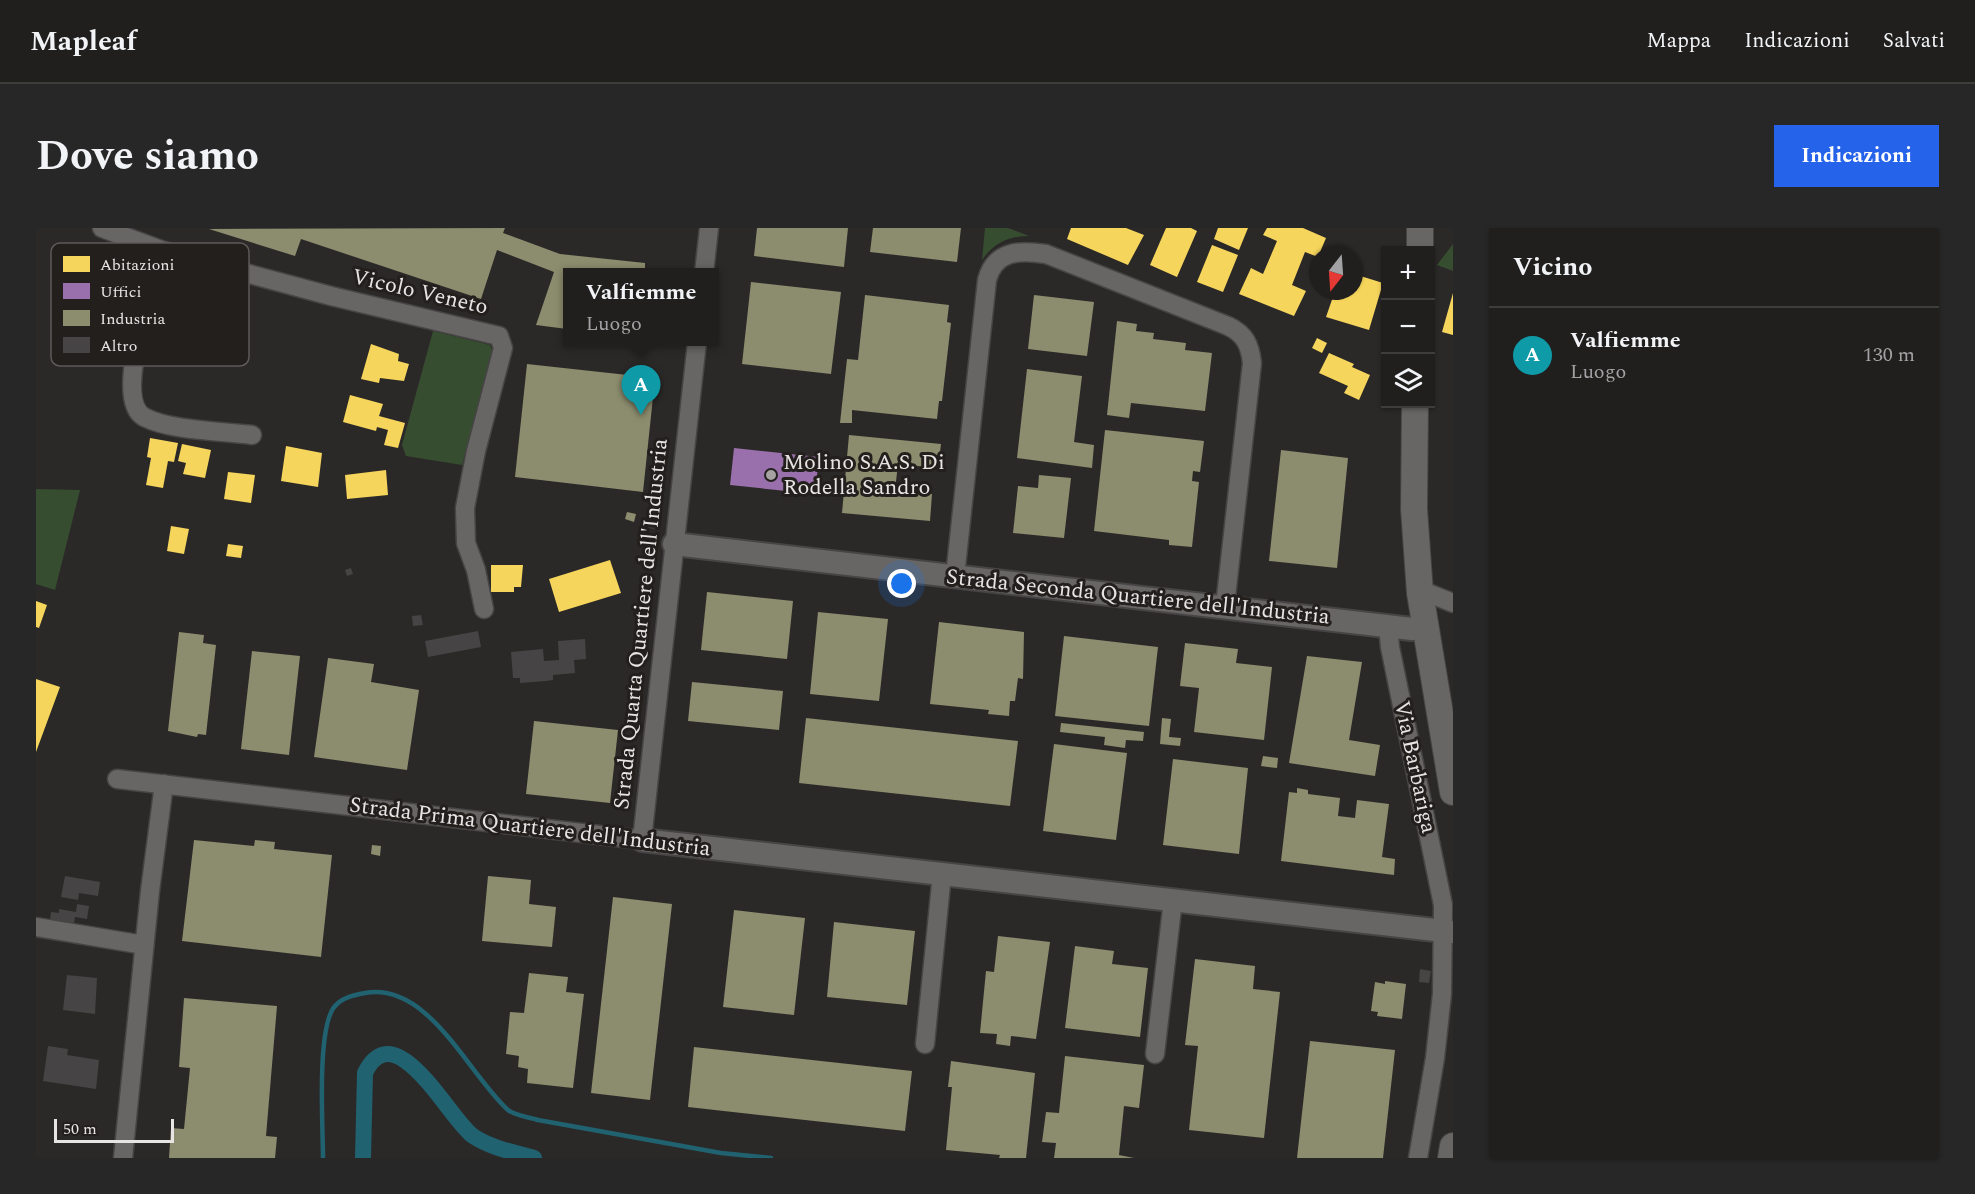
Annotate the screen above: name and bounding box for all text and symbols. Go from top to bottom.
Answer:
text: Mapleaf [30,20,137,63]
text: Mappa [1647,25,1711,57]
text: Indicazioni [1744,25,1850,57]
text: Salvati [1883,25,1945,57]
text: Dove siamo [36,125,259,188]
button: Indicazioni [1774,125,1939,187]
legend [51,243,249,366]
north arrow [1309,246,1363,300]
map controls [1381,246,1435,408]
button: + [1381,246,1435,300]
text: Vicino [1513,247,1593,287]
text: Abitazioni [100,253,175,277]
street label: Vicolo Veneto [349,260,491,324]
popup [563,268,719,346]
text: Valfiemme [586,276,696,309]
text: Uffici [100,280,141,304]
button: − [1381,300,1435,354]
text: Industria [100,307,165,331]
text: Luogo [586,309,642,339]
text: Valfiemme [1570,324,1681,357]
text: Altro [100,334,137,358]
text: A [1525,340,1540,370]
text: 130 m [1863,340,1915,370]
button: layers [1381,354,1435,408]
text: Luogo [1570,357,1626,387]
pin: A [622,366,660,415]
street label: Strada Quarta Quartiere dell'Industria [605,437,677,811]
place label: Molino S.A.S. Di Rodella Sandro [783,446,945,504]
marker: Molino S.A.S. Di Rodella Sandro [764,468,778,482]
street label: Strada Seconda Quartiere dell'Industria [945,560,1332,634]
your location [887,569,916,598]
street label: Via Barbariga [1385,698,1445,837]
street label: Strada Prima Quartiere dell'Industria [348,788,713,866]
scale bar [54,1116,174,1144]
text: 50 m [63,1117,97,1141]

